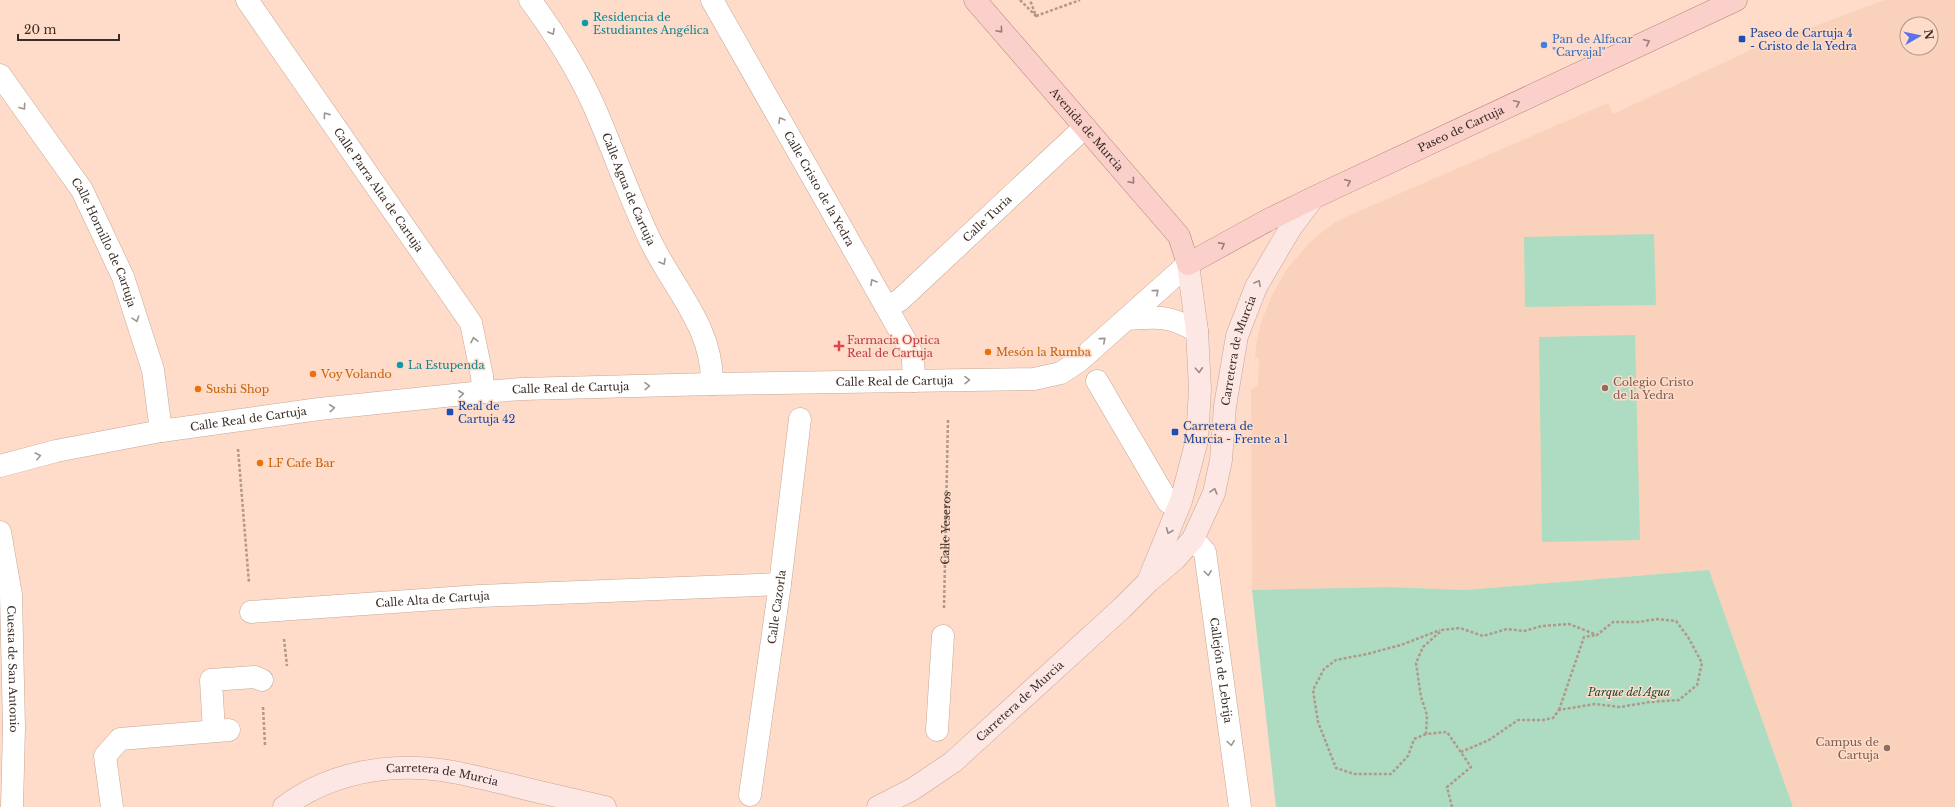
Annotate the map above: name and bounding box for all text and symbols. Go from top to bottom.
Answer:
place label: Residencia de Estudiantes Angélica [593,10,710,37]
scale bar [18,16,119,42]
north arrow [1899,16,1939,56]
marker: Residencia de Estudiantes Angélica [580,18,590,28]
text: 20 m [24,22,56,37]
one-way arrow [996,25,1003,33]
place label: Paseo de Cartuja 4 - Cristo de la Yedra [1750,26,1858,53]
one-way arrow [548,28,555,35]
text: N [1921,28,1937,41]
place label: Pan de Alfacar "Carvajal" [1552,32,1633,59]
marker: Paseo de Cartuja 4 - Cristo de la Yedra [1737,34,1747,44]
one-way arrow [1643,39,1650,47]
marker: Pan de Alfacar "Carvajal" [1539,40,1549,50]
street label: Avenida de Murcia [1046,84,1127,175]
one-way arrow [1512,100,1520,108]
street label: Paseo de Cartuja [1416,102,1507,155]
one-way arrow [18,103,26,110]
one-way arrow [323,112,331,119]
one-way arrow [778,117,785,124]
street label: Calle Parra Alta de Cartuja [331,125,427,255]
street label: Calle Cristo de la Yedra [781,129,858,250]
street label: Calle Agua de Cartuja [599,131,659,249]
street label: Calle Hornillo de Cartuja [68,175,139,310]
one-way arrow [1127,176,1134,183]
one-way arrow [1344,179,1351,187]
street label: Calle Turia [960,192,1015,245]
one-way arrow [1218,242,1225,250]
one-way arrow [658,258,665,265]
one-way arrow [870,279,877,286]
one-way arrow [1254,280,1261,287]
one-way arrow [1151,289,1158,296]
street label: Carretera de Murcia [1218,293,1259,407]
one-way arrow [131,315,140,322]
place label: Farmacia Optica Real de Cartuja [847,333,941,360]
one-way arrow [470,337,479,343]
one-way arrow [1099,338,1106,345]
marker: Farmacia Optica Real de Cartuja [834,341,844,351]
place label: Mesón la Rumba [996,345,1092,359]
marker: Mesón la Rumba [983,347,993,357]
place label: La Estupenda [408,358,485,372]
marker: La Estupenda [395,360,405,370]
place label: Voy Volando [320,367,392,381]
one-way arrow [1195,367,1203,373]
marker: Voy Volando [308,369,318,379]
street label: Calle Real de Cartuja [836,373,954,389]
place label: Colegio Cristo de la Yedra [1613,375,1694,402]
one-way arrow [964,376,970,384]
street label: Calle Real de Cartuja [511,379,630,397]
one-way arrow [644,381,650,390]
place label: Sushi Shop [206,382,269,396]
marker: Colegio Cristo de la Yedra [1600,383,1610,393]
marker: Sushi Shop [193,384,203,394]
one-way arrow [458,390,464,399]
place label: Real de Cartuja 42 [458,399,516,426]
street label: Calle Real de Cartuja [189,404,308,434]
one-way arrow [329,404,335,413]
marker: Real de Cartuja 42 [445,407,455,417]
place label: Carretera de Murcia - Frente a 1 [1183,419,1288,446]
marker: Carretera de Murcia - Frente a 1 [1170,427,1180,437]
one-way arrow [34,452,41,461]
place label: LF Cafe Bar [268,456,336,470]
marker: LF Cafe Bar [255,458,265,468]
one-way arrow [1209,487,1218,494]
street label: Calle Yeseros [938,491,953,565]
one-way arrow [1166,526,1174,534]
street label: Calle Cazorla [765,568,789,645]
one-way arrow [1203,570,1212,576]
street label: Calle Alta de Cartuja [375,589,491,610]
street label: Cuesta de San Antonio [4,605,21,733]
street label: Callejón de Lebrija [1207,616,1236,725]
street label: Carretera de Murcia [973,657,1067,745]
park label: Parque del Agua [1587,685,1670,699]
place label: Campus de Cartuja [1816,735,1880,762]
one-way arrow [1226,740,1235,746]
marker: Campus de Cartuja [1882,743,1892,753]
street label: Carretera de Murcia [385,761,501,789]

